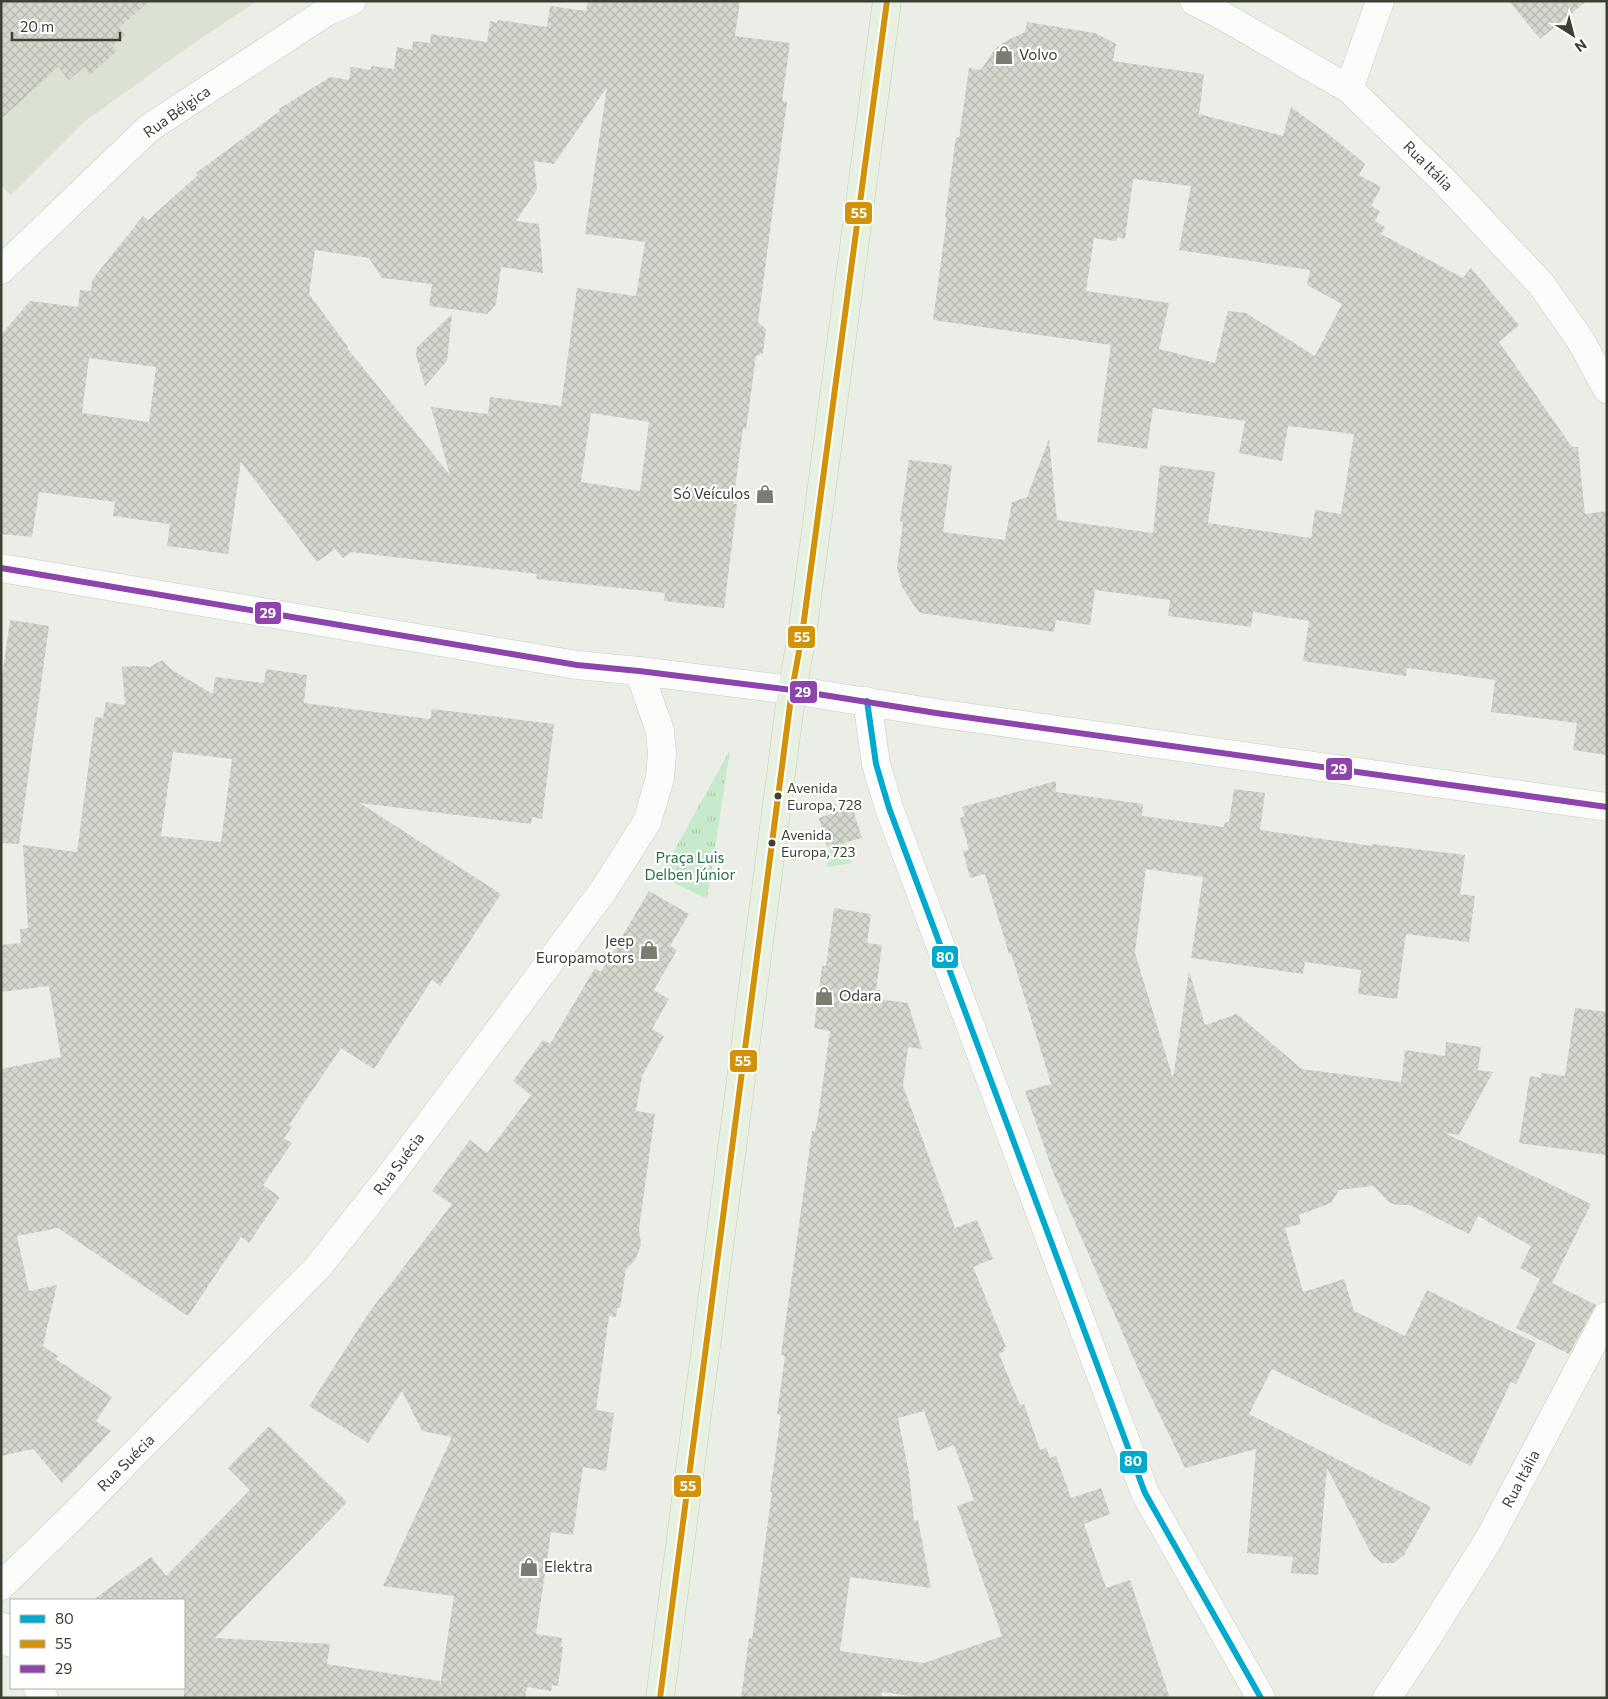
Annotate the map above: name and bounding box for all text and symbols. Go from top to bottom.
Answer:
scale bar [12,10,120,42]
north arrow [1548,10,1598,60]
text: 20 m [20,17,54,35]
text: N [1572,36,1590,56]
shop icon: Volvo [993,44,1015,66]
place label: Volvo [1019,45,1057,63]
street label: Rua Bélgica [139,82,213,141]
street label: Rua Itália [1400,137,1457,194]
line badge: 55 [844,201,873,225]
text: 55 [851,204,867,221]
shop icon: Só Veículos [754,483,776,505]
place label: Só Veículos [673,484,750,502]
line badge: 29 [254,601,282,625]
text: 29 [260,604,277,621]
line badge: 55 [787,625,816,649]
text: 55 [794,628,810,645]
line badge: 29 [789,680,818,704]
text: 29 [795,683,812,700]
line badge: 29 [1325,757,1353,781]
text: 29 [1331,760,1348,777]
place label: Avenida Europa, 728 [787,779,862,813]
marker: Avenida Europa, 728 [773,791,783,801]
place label: Avenida Europa, 723 [781,826,856,860]
marker: Avenida Europa, 723 [767,838,777,848]
park label: Praça Luis Delben Júnior [644,848,736,883]
place label: Jeep Europamotors [536,931,634,966]
shop icon: Jeep Europamotors [638,939,660,961]
line badge: 80 [931,945,959,969]
text: 80 [936,948,954,965]
shop icon: Odara [813,985,835,1007]
place label: Odara [839,986,881,1004]
line badge: 55 [729,1049,758,1073]
text: 55 [735,1052,751,1069]
street label: Rua Suécia [369,1129,427,1198]
street label: Rua Suécia [93,1430,158,1495]
street label: Rua Itália [1497,1447,1543,1510]
line badge: 80 [1119,1450,1148,1474]
text: 80 [1124,1452,1142,1469]
line badge: 55 [673,1474,702,1498]
text: 55 [680,1477,696,1494]
shop icon: Elektra [518,1556,540,1578]
place label: Elektra [544,1557,593,1575]
legend [10,1599,185,1689]
text: 80 [55,1609,74,1627]
text: 55 [55,1634,72,1652]
text: 29 [55,1659,72,1677]

